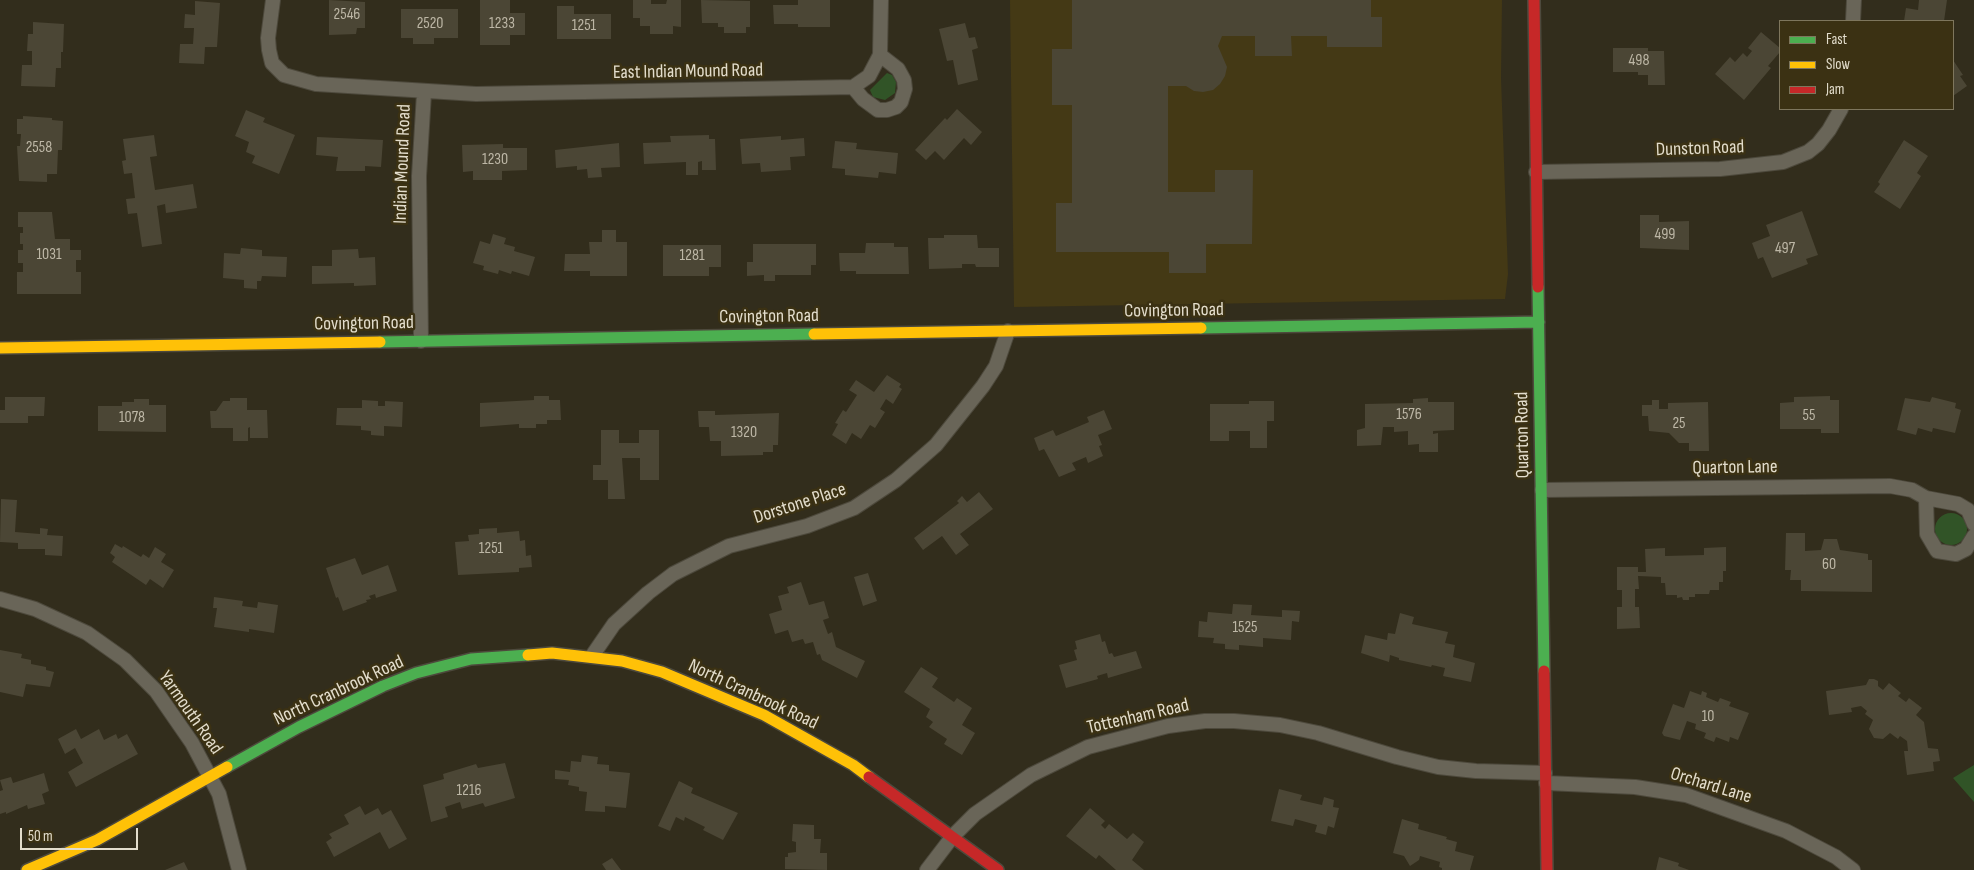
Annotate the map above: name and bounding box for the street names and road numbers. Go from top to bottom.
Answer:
street label: East Indian Mound Road [613,59,763,85]
street label: Indian Mound Road [390,104,416,224]
street label: Dunston Road [1655,136,1745,162]
street label: Covington Road [1124,299,1224,323]
street label: Covington Road [719,305,819,329]
street label: Covington Road [314,312,414,336]
street label: Quarton Road [1511,391,1535,479]
street label: Quarton Lane [1692,456,1778,480]
street label: Dorstone Place [751,478,849,530]
street label: North Cranbrook Road [270,651,408,731]
street label: North Cranbrook Road [684,655,822,735]
street label: Yarmouth Road [153,667,227,759]
street label: Tottenham Road [1085,694,1191,740]
street label: Orchard Lane [1668,763,1754,809]

